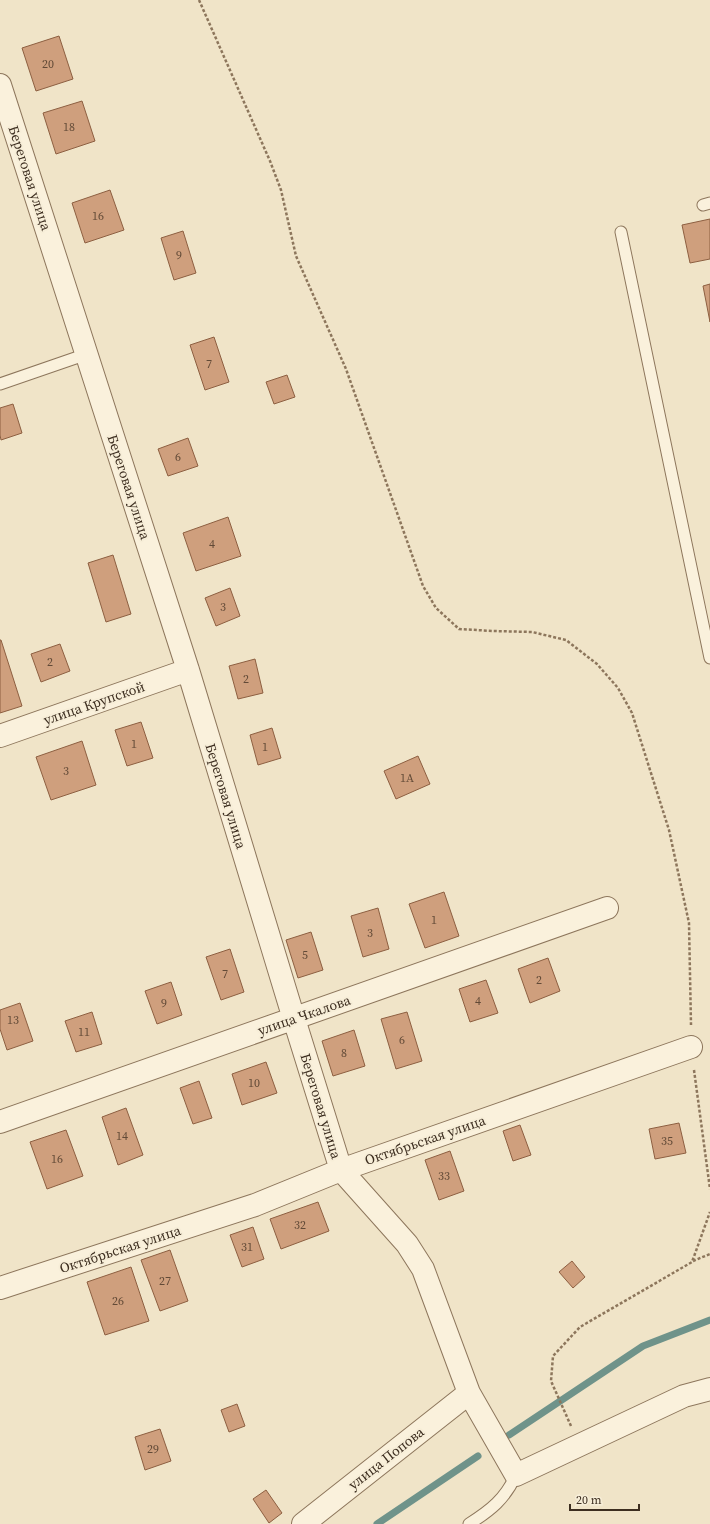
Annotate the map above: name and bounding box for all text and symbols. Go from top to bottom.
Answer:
house number: 20 [42,56,54,72]
house number: 18 [63,119,75,135]
street label: Береговая улица [4,123,57,234]
house number: 16 [92,208,104,224]
house number: 9 [176,247,182,263]
house number: 7 [206,356,212,372]
street label: Береговая улица [103,432,156,543]
house number: 6 [175,449,181,465]
house number: 4 [209,536,215,552]
house number: 3 [220,599,226,615]
house number: 2 [47,654,53,670]
house number: 2 [243,671,249,687]
street label: улица Крупской [41,676,147,730]
house number: 1 [131,736,137,752]
house number: 1 [262,739,268,755]
street label: Береговая улица [200,741,252,852]
house number: 3 [63,763,69,779]
house number: 1А [400,770,414,786]
house number: 1 [431,912,437,928]
house number: 3 [367,925,373,941]
house number: 5 [302,947,308,963]
house number: 7 [222,966,228,982]
house number: 2 [536,972,542,988]
street label: улица Чкалова [255,989,354,1040]
house number: 4 [475,993,481,1009]
house number: 9 [161,995,167,1011]
house number: 13 [7,1012,19,1028]
house number: 11 [78,1024,90,1040]
house number: 6 [399,1032,405,1048]
house number: 8 [341,1045,347,1061]
street label: Береговая улица [295,1051,347,1162]
house number: 10 [248,1075,260,1091]
street label: Октябрьская улица [362,1110,489,1170]
house number: 14 [116,1128,128,1144]
house number: 35 [661,1133,673,1149]
house number: 16 [51,1151,63,1167]
house number: 33 [438,1168,450,1184]
house number: 32 [294,1217,306,1233]
street label: Октябрьская улица [57,1220,184,1278]
house number: 31 [241,1239,253,1255]
house number: 27 [159,1273,171,1289]
house number: 26 [112,1293,124,1309]
street label: улица Попова [344,1421,429,1494]
house number: 29 [147,1441,159,1457]
scale bar [570,1486,639,1512]
text: 20 m [576,1492,602,1508]

